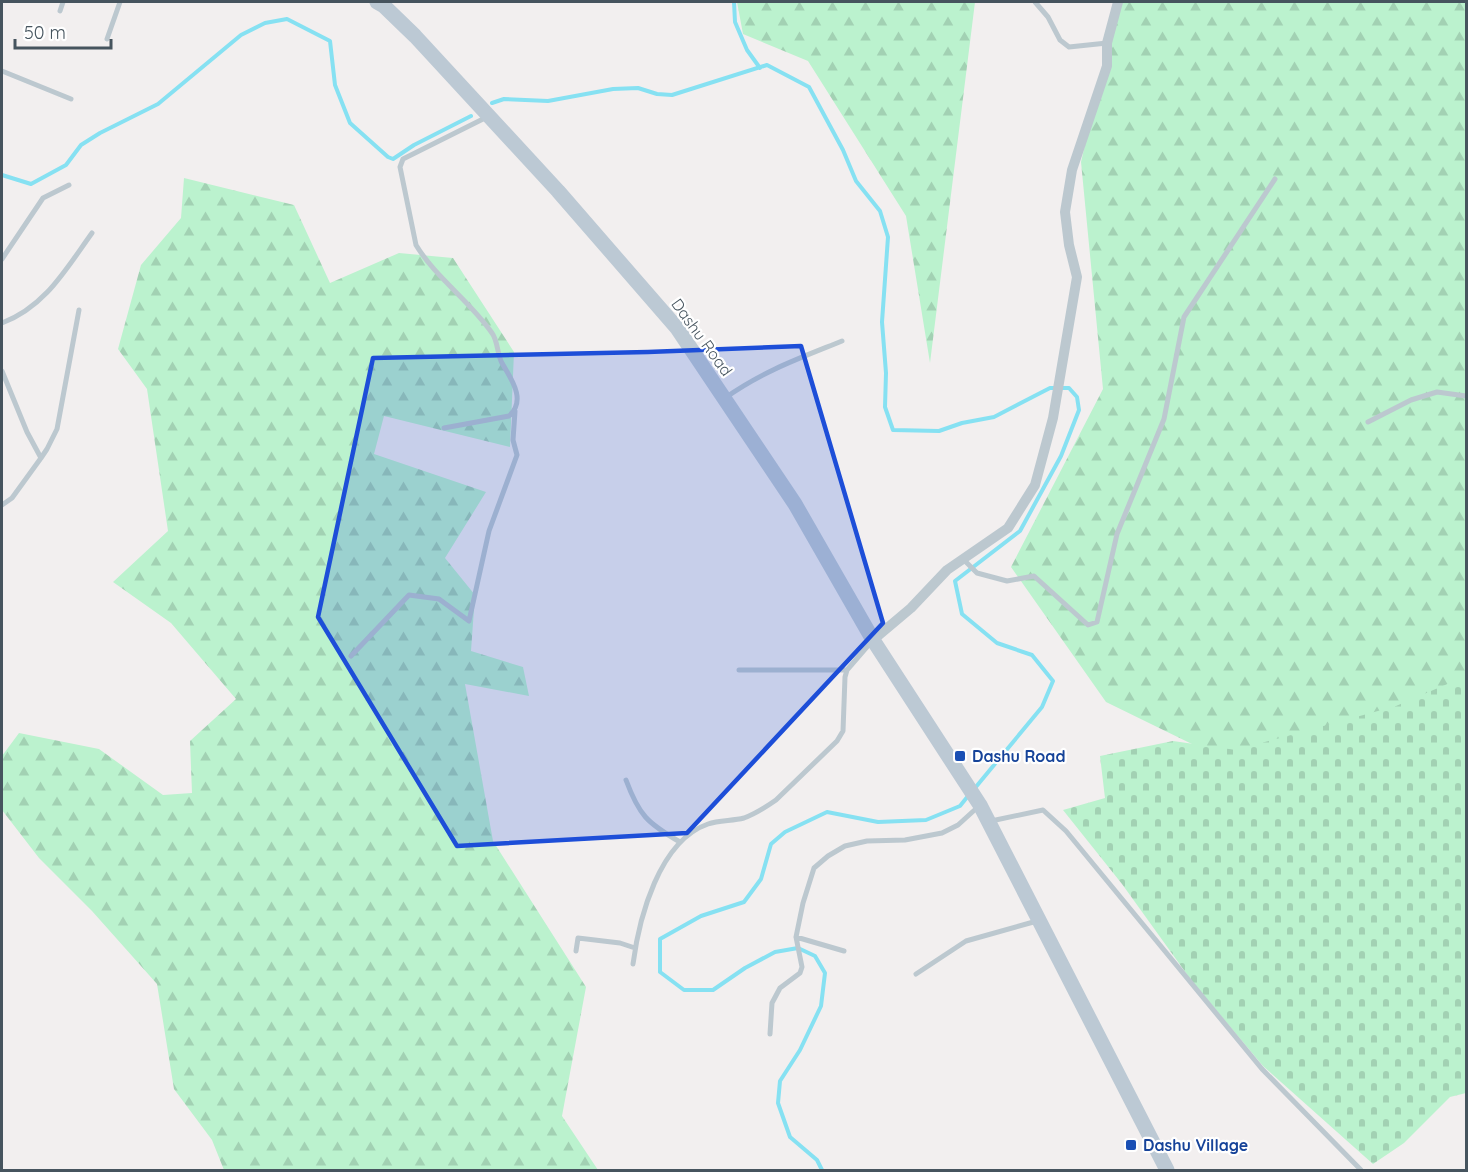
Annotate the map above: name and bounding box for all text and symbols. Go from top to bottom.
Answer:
scale bar [15,12,111,50]
text: 50 m [24,21,66,44]
street label: Dashu Road [667,294,737,380]
place label: Dashu Road [972,746,1065,766]
marker: Dashu Road [953,749,967,763]
place label: Dashu Village [1143,1135,1248,1155]
marker: Dashu Village [1124,1138,1138,1152]

